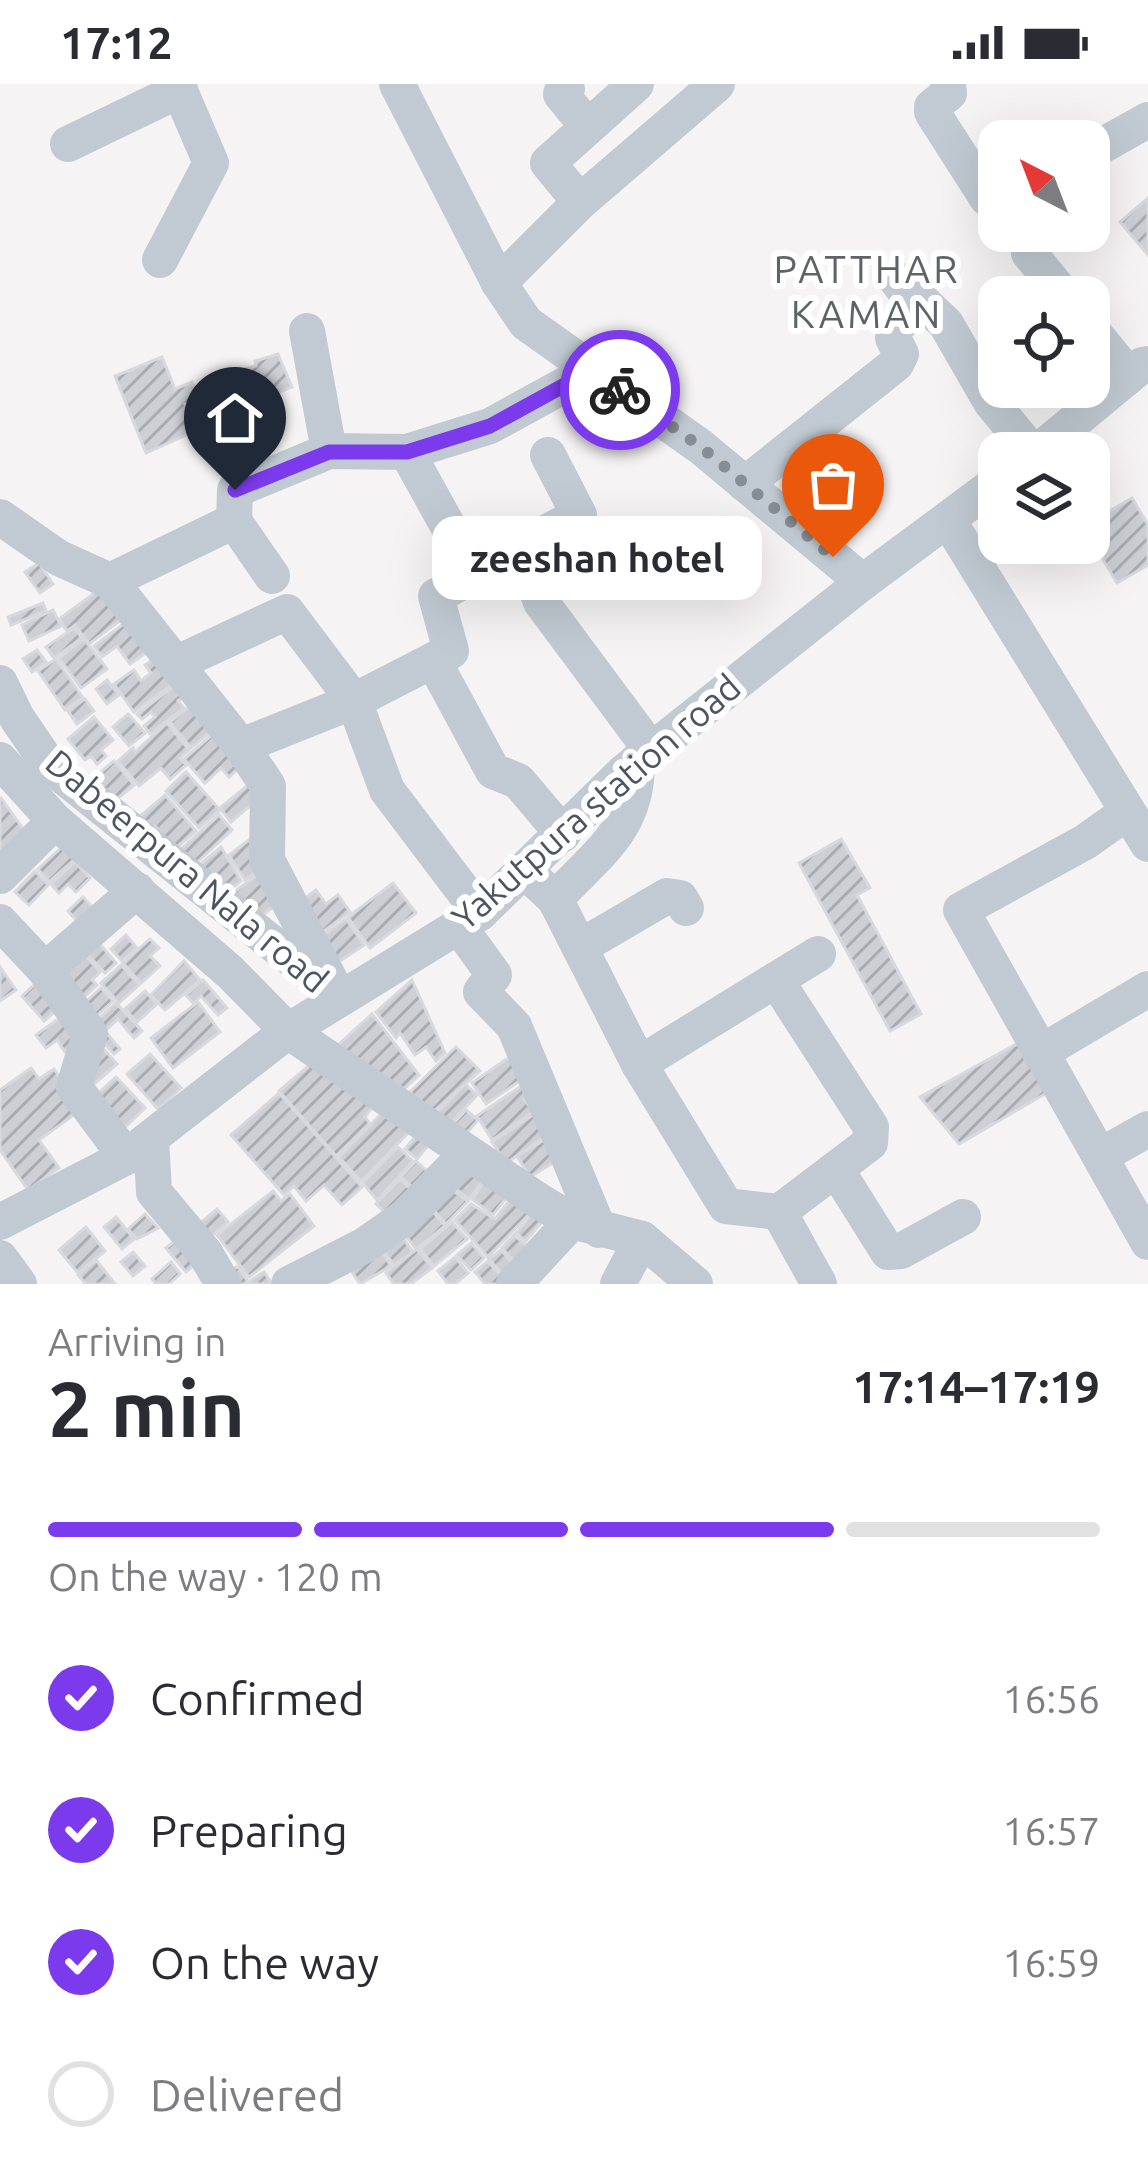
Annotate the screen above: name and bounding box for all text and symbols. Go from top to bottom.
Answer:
text: 17:12 [60,17,173,68]
north arrow [978,120,1110,252]
map controls [978,120,1110,564]
district label: PATTHAR KAMAN [773,247,961,335]
button: locate [978,276,1110,408]
courier [560,330,680,450]
icon: bike [587,357,653,423]
pin [184,367,286,490]
icon: home [202,385,268,451]
button: layers [978,432,1110,564]
pin [782,434,884,557]
icon: bag [800,452,866,518]
callout: zeeshan hotel [431,515,761,599]
text: zeeshan hotel [470,536,724,579]
street label: Yakutpura station road [443,665,748,938]
street label: Dabeerpura Nala road [38,741,336,1000]
text: Arriving in [48,1320,226,1363]
text: 17:14–17:19 [852,1361,1100,1412]
text: 2 min [48,1364,245,1452]
text: On the way · 120 m [48,1555,383,1598]
icon: check [48,1665,114,1731]
text: Confirmed [150,1673,365,1724]
text: 16:56 [1002,1677,1100,1720]
icon: check [48,1797,114,1863]
text: Preparing [150,1805,348,1856]
text: 16:57 [1002,1809,1100,1852]
icon: check [48,1929,114,1995]
text: On the way [150,1937,379,1988]
text: 16:59 [1002,1941,1100,1984]
text: Delivered [150,2069,344,2120]

